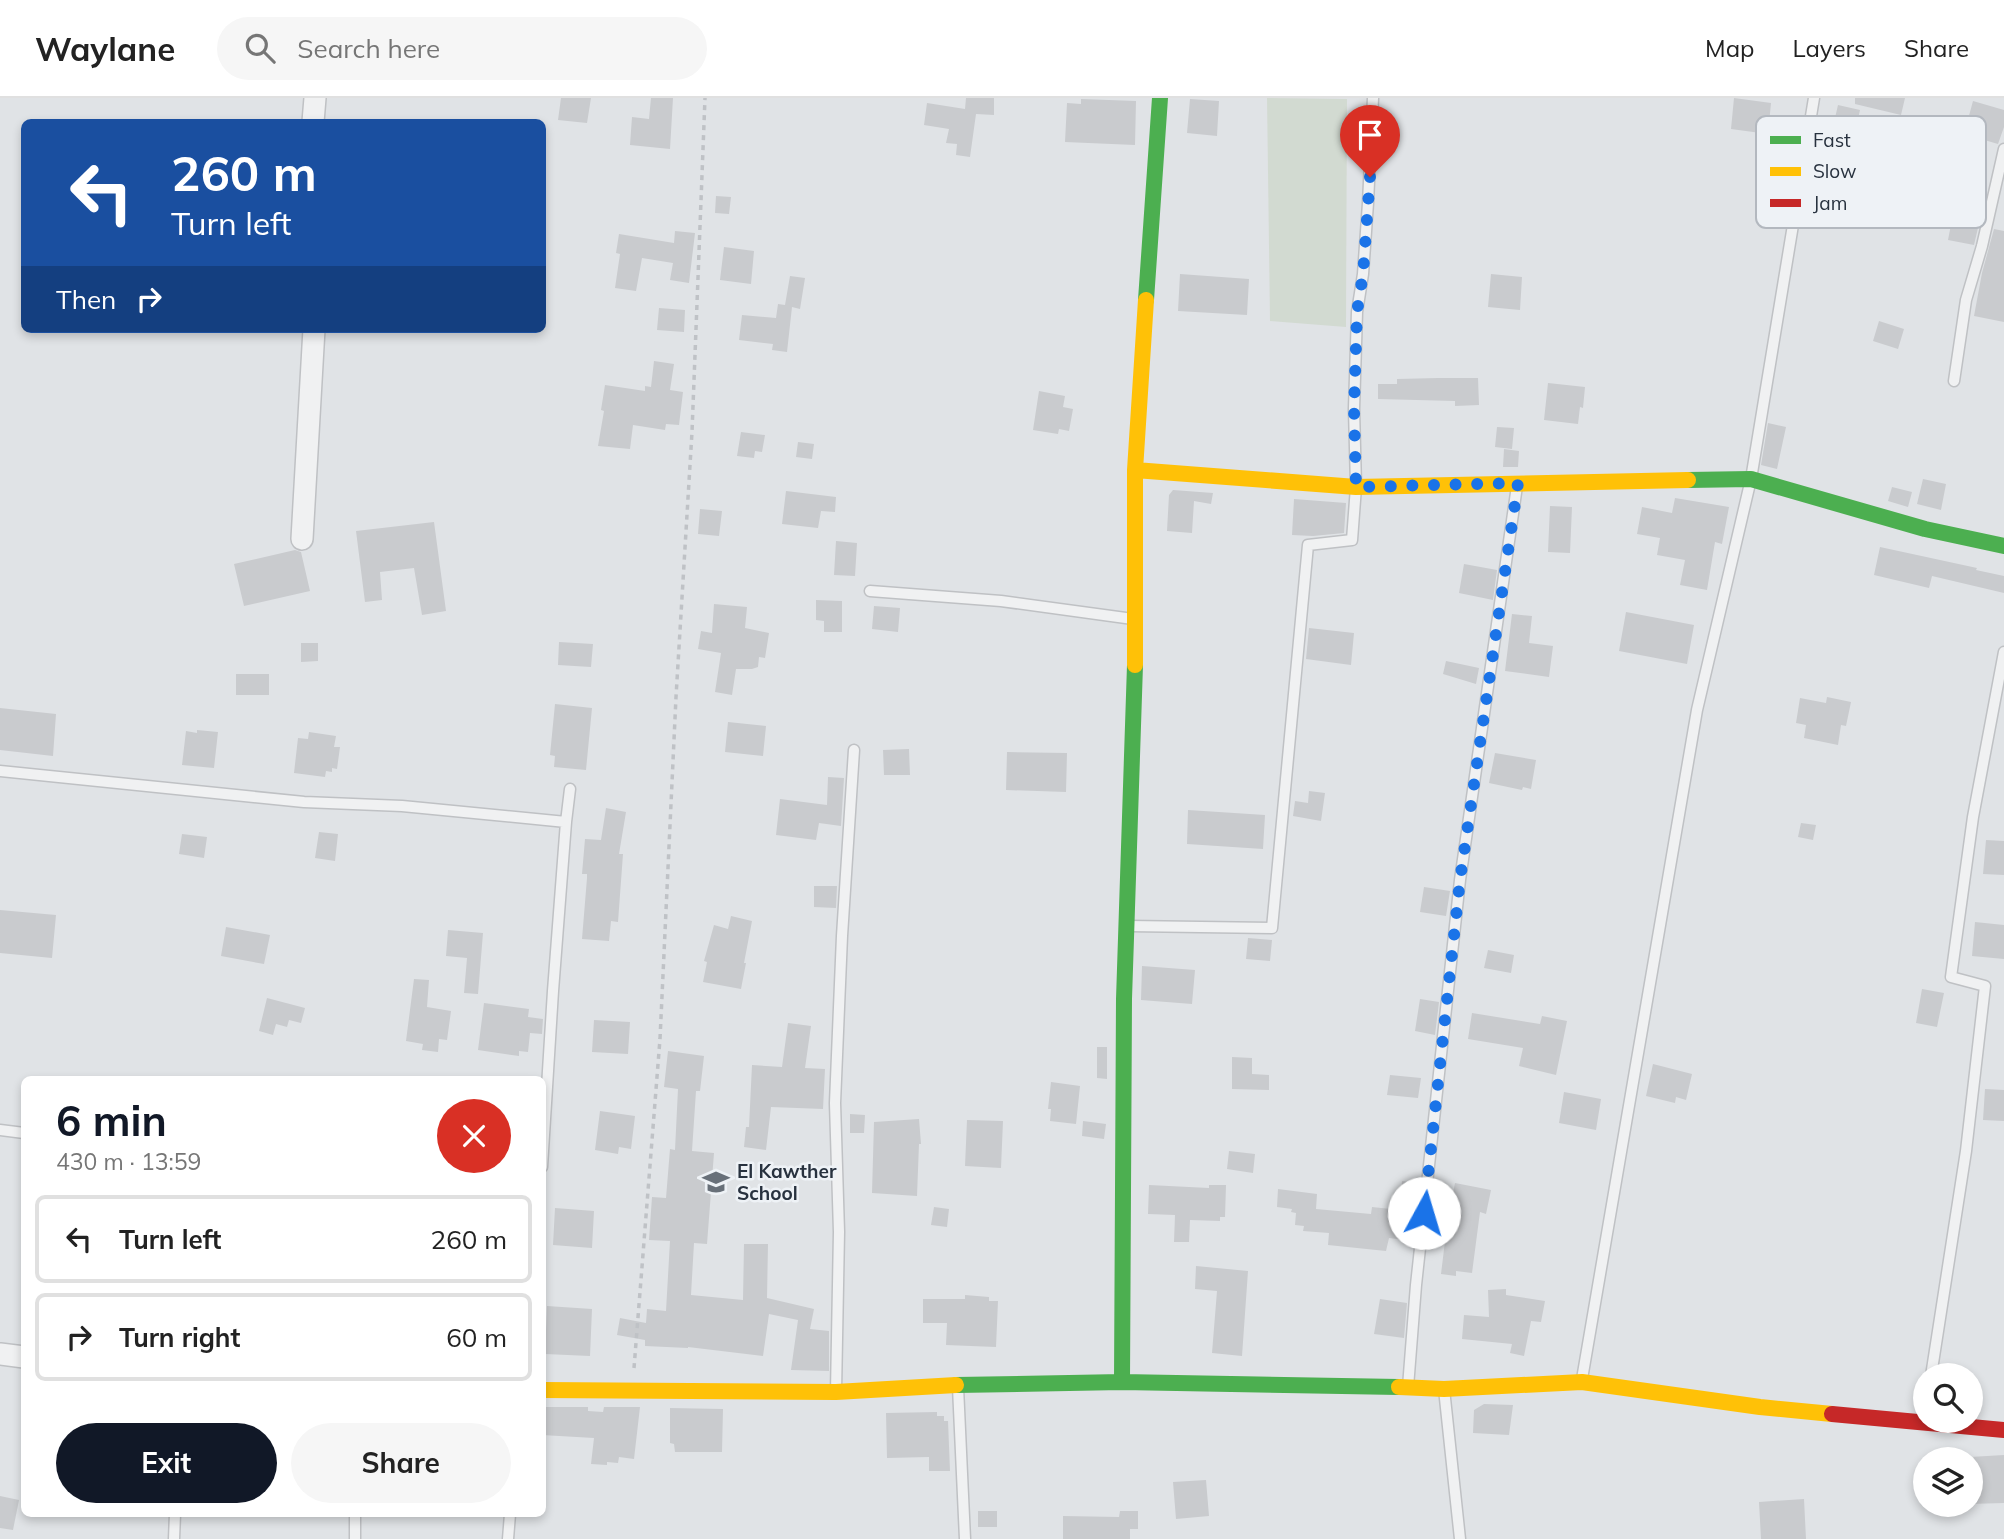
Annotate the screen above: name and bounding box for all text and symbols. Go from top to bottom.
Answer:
search box [217,17,707,80]
text: Waylane [35,28,175,69]
icon: search [241,29,279,67]
text: Search here [297,32,440,65]
text: Map [1705,33,1754,63]
text: Layers [1792,33,1866,63]
text: Share [1904,33,1969,63]
pin [1340,105,1400,177]
icon: arrive [1351,116,1389,154]
legend [1756,116,1986,228]
text: Fast [1813,128,1851,152]
text: 260 m [171,142,317,203]
icon: left [56,147,147,238]
text: Slow [1813,159,1857,183]
text: Jam [1813,191,1847,215]
text: Turn left [171,203,291,243]
icon: right [130,280,168,318]
text: Then [56,283,116,316]
text: 6 min [56,1094,167,1147]
button: close [437,1099,511,1173]
text: 430 m · 13:59 [56,1147,201,1176]
place label: El Kawther School [737,1159,837,1205]
school or university icon: El Kawther School [701,1167,731,1197]
position arrow [1387,1176,1461,1250]
icon: left [60,1220,98,1258]
text: Turn left [119,1223,221,1256]
text: 260 m [431,1223,507,1256]
icon: right [60,1318,98,1356]
text: Turn right [119,1321,240,1354]
text: 60 m [446,1321,507,1354]
map controls [1913,1363,1983,1517]
button: search [1913,1363,1983,1433]
button: Exit [56,1423,277,1503]
button: Share [291,1423,511,1503]
button: layers [1913,1447,1983,1517]

